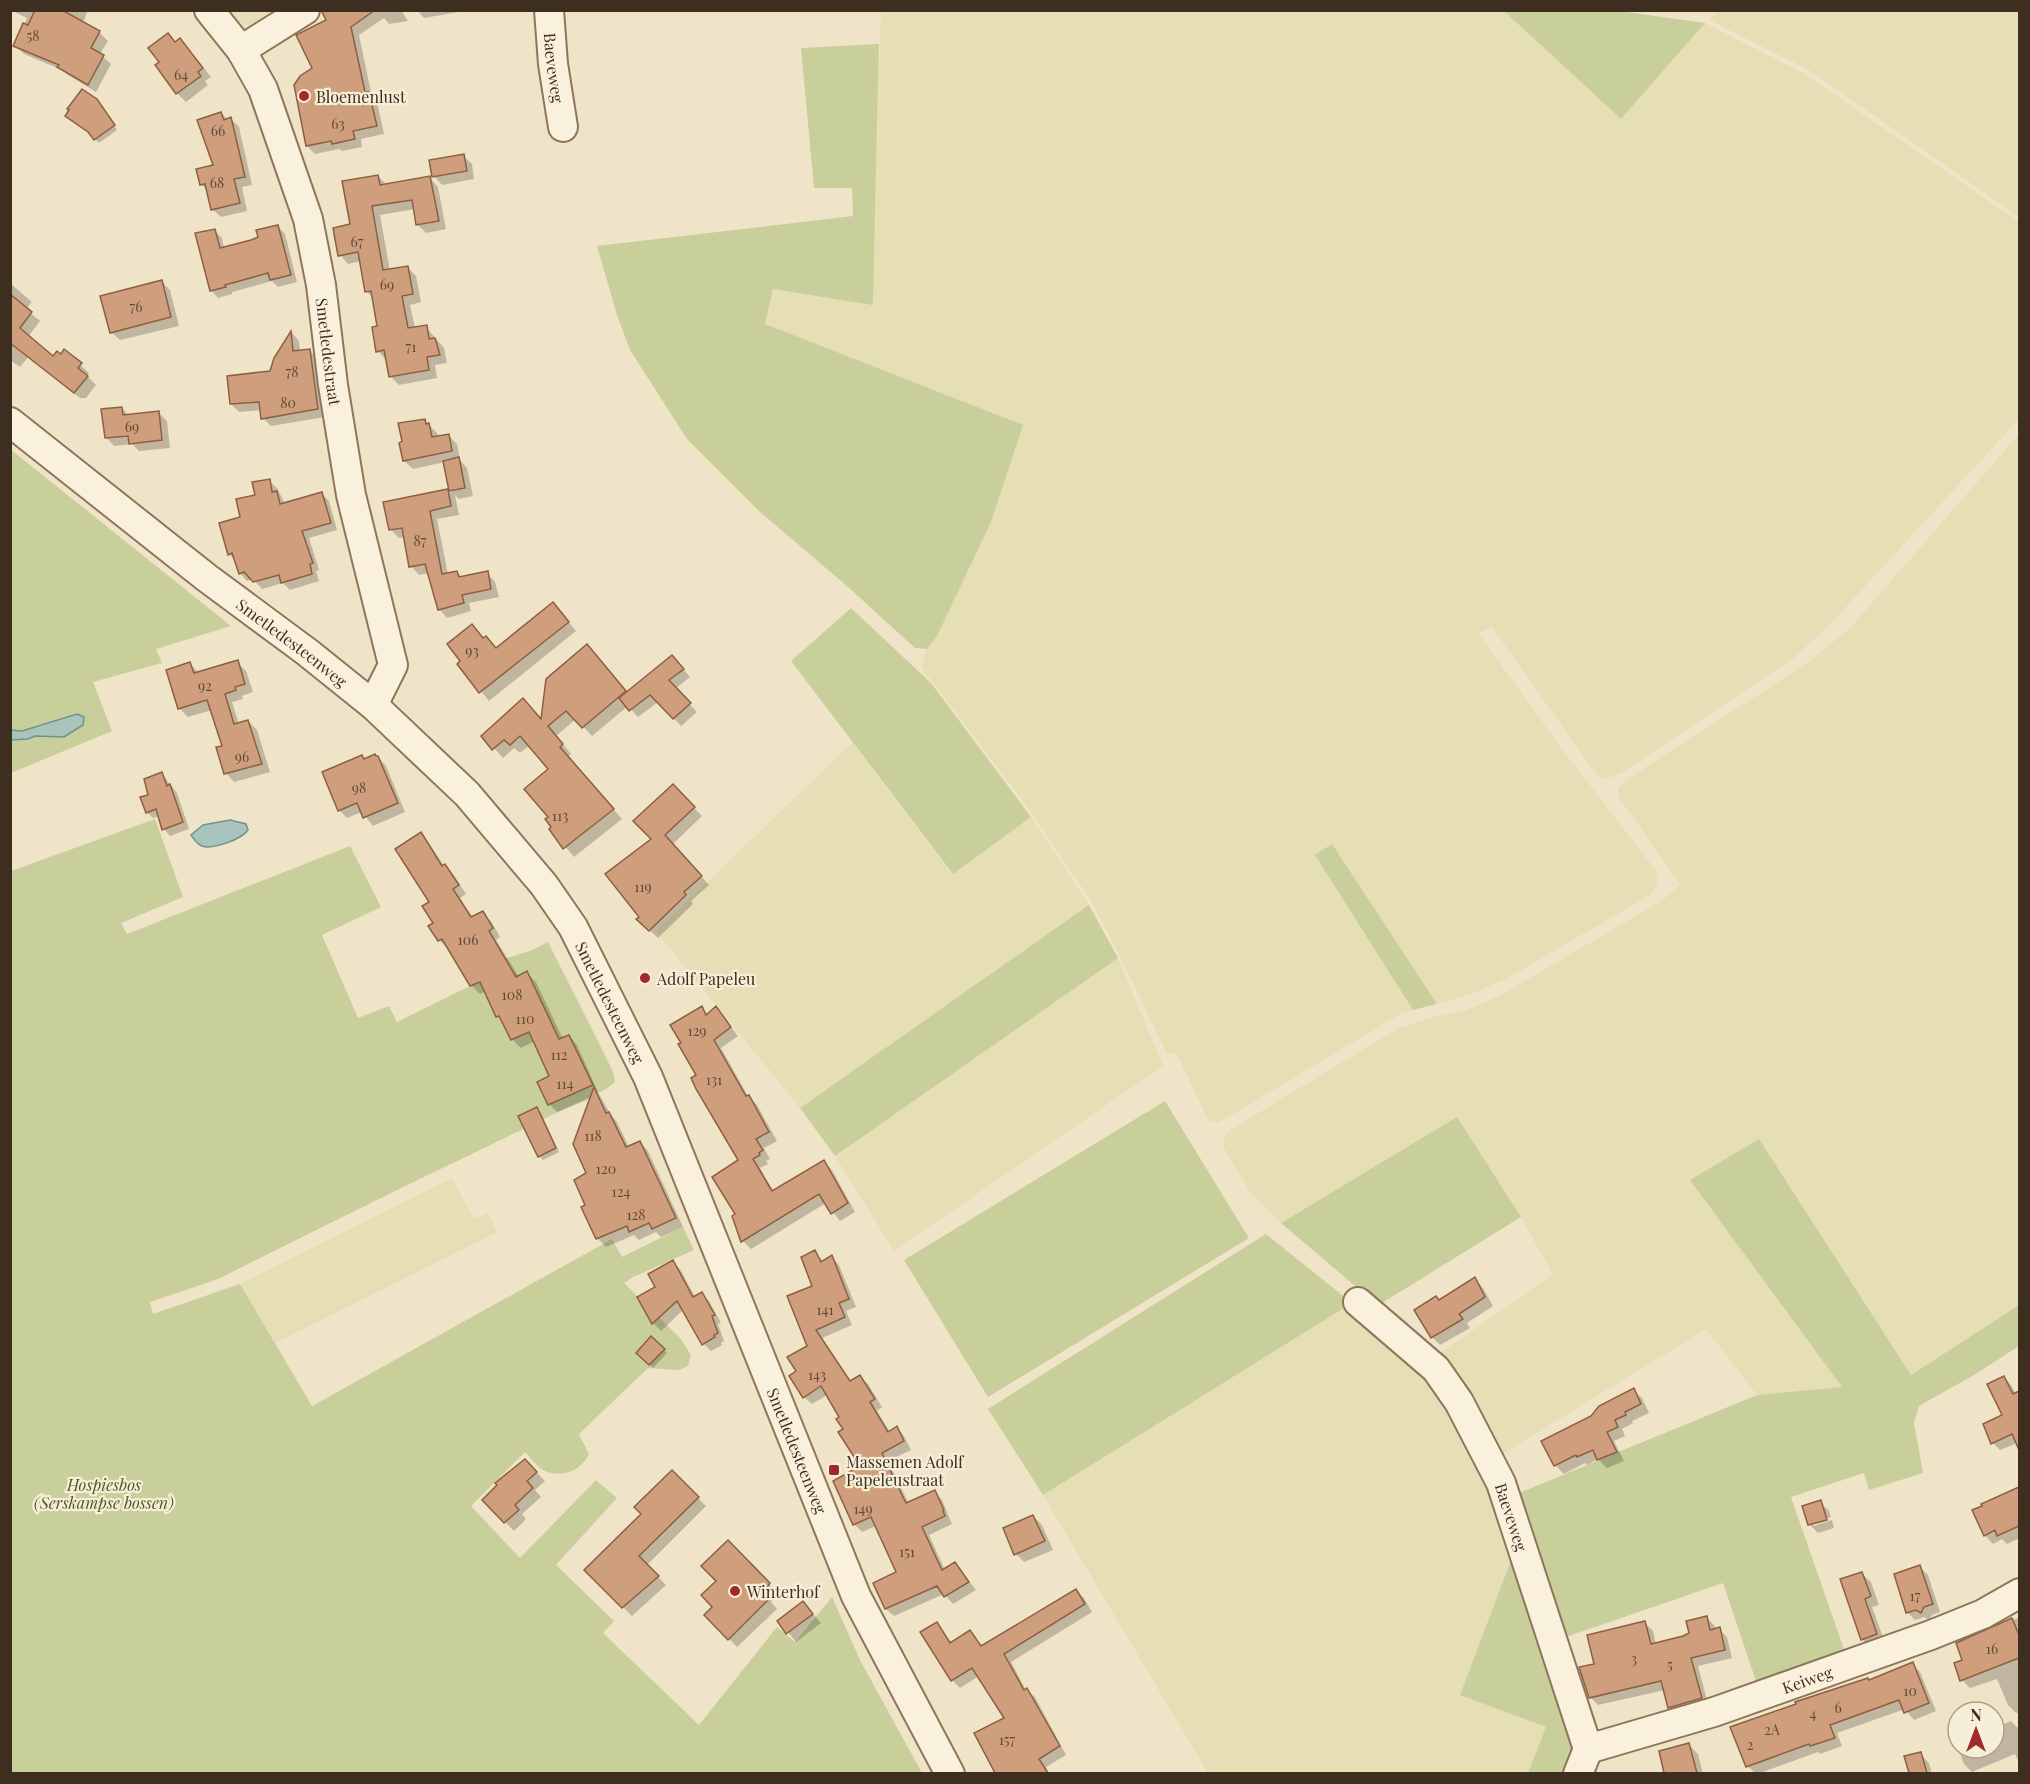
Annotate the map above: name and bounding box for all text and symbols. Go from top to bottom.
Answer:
house number: 58 [26,26,40,45]
street label: Baeveweg [540,32,570,105]
house number: 64 [174,65,188,84]
place label: Bloemenlust [316,86,406,107]
marker: Bloemenlust [297,89,311,103]
house number: 63 [331,114,345,133]
house number: 66 [211,121,225,140]
house number: 68 [210,173,224,192]
house number: 67 [351,232,364,251]
house number: 69 [380,275,394,294]
house number: 76 [130,297,142,316]
street label: Smetledestraat [312,297,347,407]
house number: 71 [406,337,416,356]
house number: 78 [286,362,298,381]
house number: 80 [280,393,296,412]
house number: 69 [125,417,139,436]
house number: 87 [414,531,427,550]
street label: Smetledesteenweg [233,593,352,691]
house number: 93 [465,641,479,660]
house number: 92 [198,676,212,695]
house number: 96 [235,747,249,766]
house number: 98 [352,778,366,797]
house number: 113 [552,806,568,825]
house number: 119 [634,877,652,896]
house number: 106 [458,930,478,949]
street label: Smetledesteenweg [571,938,650,1067]
place label: Adolf Papeleu [656,968,755,989]
marker: Adolf Papeleu [638,971,652,985]
house number: 108 [502,985,522,1004]
house number: 110 [516,1009,534,1028]
house number: 129 [687,1021,707,1040]
house number: 112 [550,1045,568,1064]
house number: 131 [706,1070,722,1089]
house number: 114 [556,1074,574,1093]
house number: 118 [584,1126,602,1145]
house number: 120 [596,1159,616,1178]
house number: 124 [612,1182,630,1201]
house number: 128 [626,1205,646,1224]
house number: 141 [816,1300,834,1319]
house number: 143 [808,1365,826,1384]
street label: Smetledesteenweg [763,1384,832,1517]
place label: Massemen Adolf Papeleustraat [846,1451,965,1490]
marker: Massemen Adolf Papeleustraat [827,1463,841,1477]
park label: Hospiesbos (Serskampse bossen) [34,1474,174,1513]
street label: Baeveweg [1491,1480,1533,1554]
house number: 149 [853,1499,873,1518]
house number: 151 [899,1542,915,1561]
place label: Winterhof [746,1581,821,1602]
marker: Winterhof [728,1584,742,1598]
house number: 17 [1910,1586,1921,1605]
house number: 16 [1986,1639,1998,1658]
house number: 3 [1631,1649,1637,1668]
house number: 5 [1667,1655,1673,1674]
street label: Keiweg [1779,1660,1836,1698]
house number: 10 [1903,1681,1917,1700]
house number: 6 [1834,1698,1842,1717]
north arrow [1946,1700,2006,1760]
house number: 4 [1810,1704,1817,1723]
text: N [1970,1704,1982,1725]
house number: 2A [1764,1720,1780,1739]
house number: 157 [999,1730,1016,1749]
house number: 2 [1747,1735,1754,1754]

